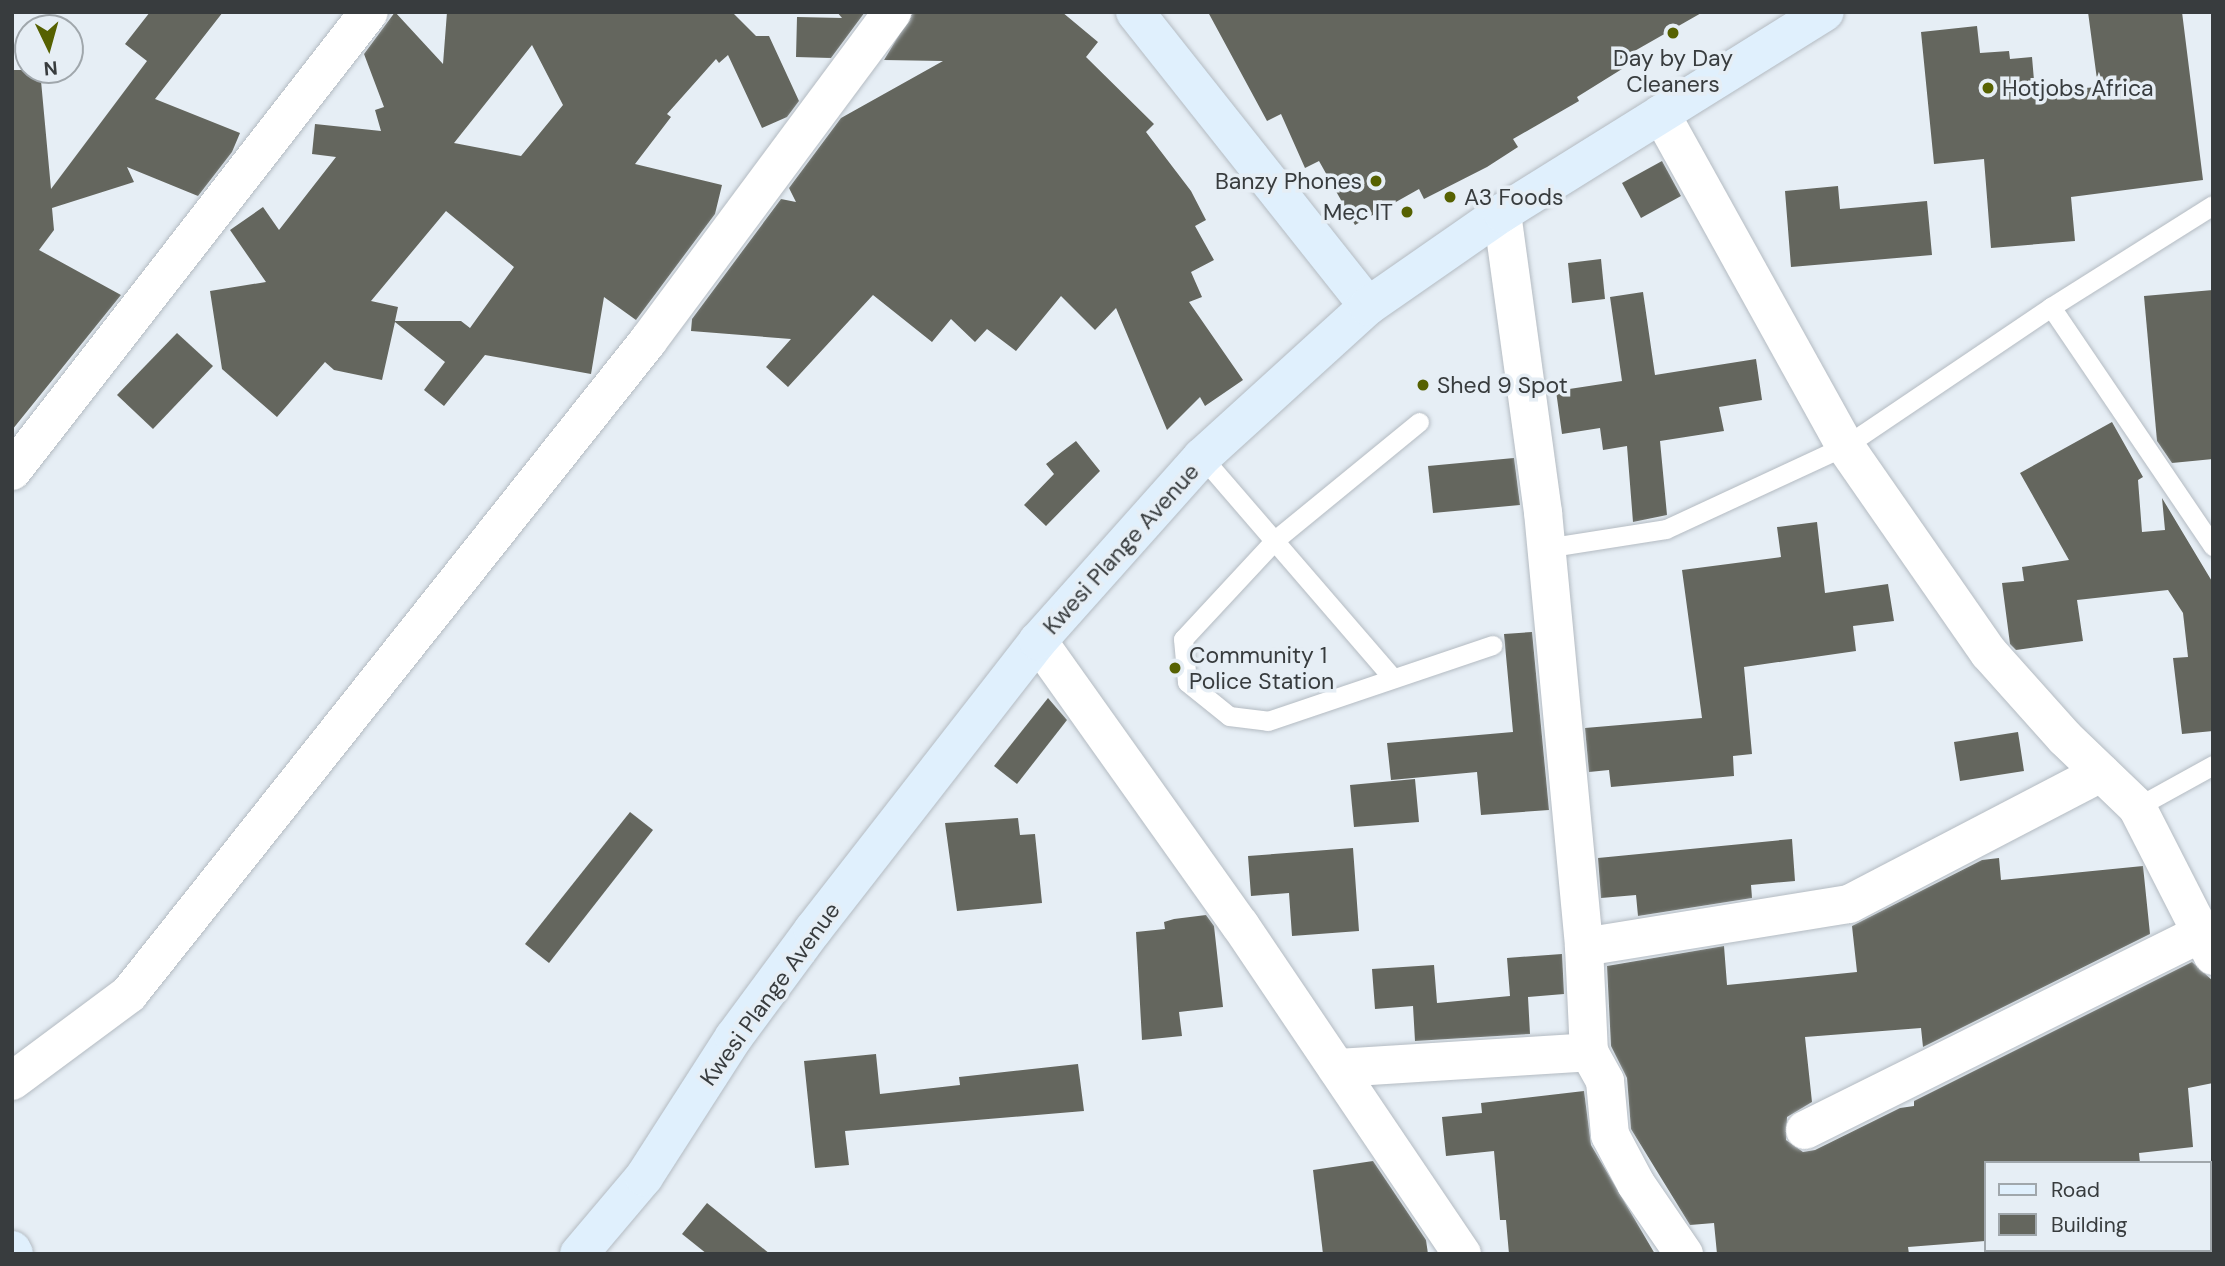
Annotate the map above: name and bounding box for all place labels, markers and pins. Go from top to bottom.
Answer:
marker: Day by Day Cleaners [1665,25,1681,41]
place label: Day by Day Cleaners [1613,44,1733,98]
place label: Hotjobs Africa [2002,74,2154,102]
marker: Hotjobs Africa [1980,80,1996,96]
place label: Banzy Phones [1215,167,1362,195]
marker: Banzy Phones [1368,173,1384,189]
place label: A3 Foods [1464,183,1564,211]
marker: A3 Foods [1442,189,1458,205]
place label: Mec IT [1323,198,1393,226]
marker: Mec IT [1399,204,1415,220]
place label: Shed 9 Spot [1437,371,1568,399]
marker: Shed 9 Spot [1415,377,1431,393]
place label: Community 1 Police Station [1189,641,1334,695]
marker: Community 1 Police Station [1167,660,1183,676]

